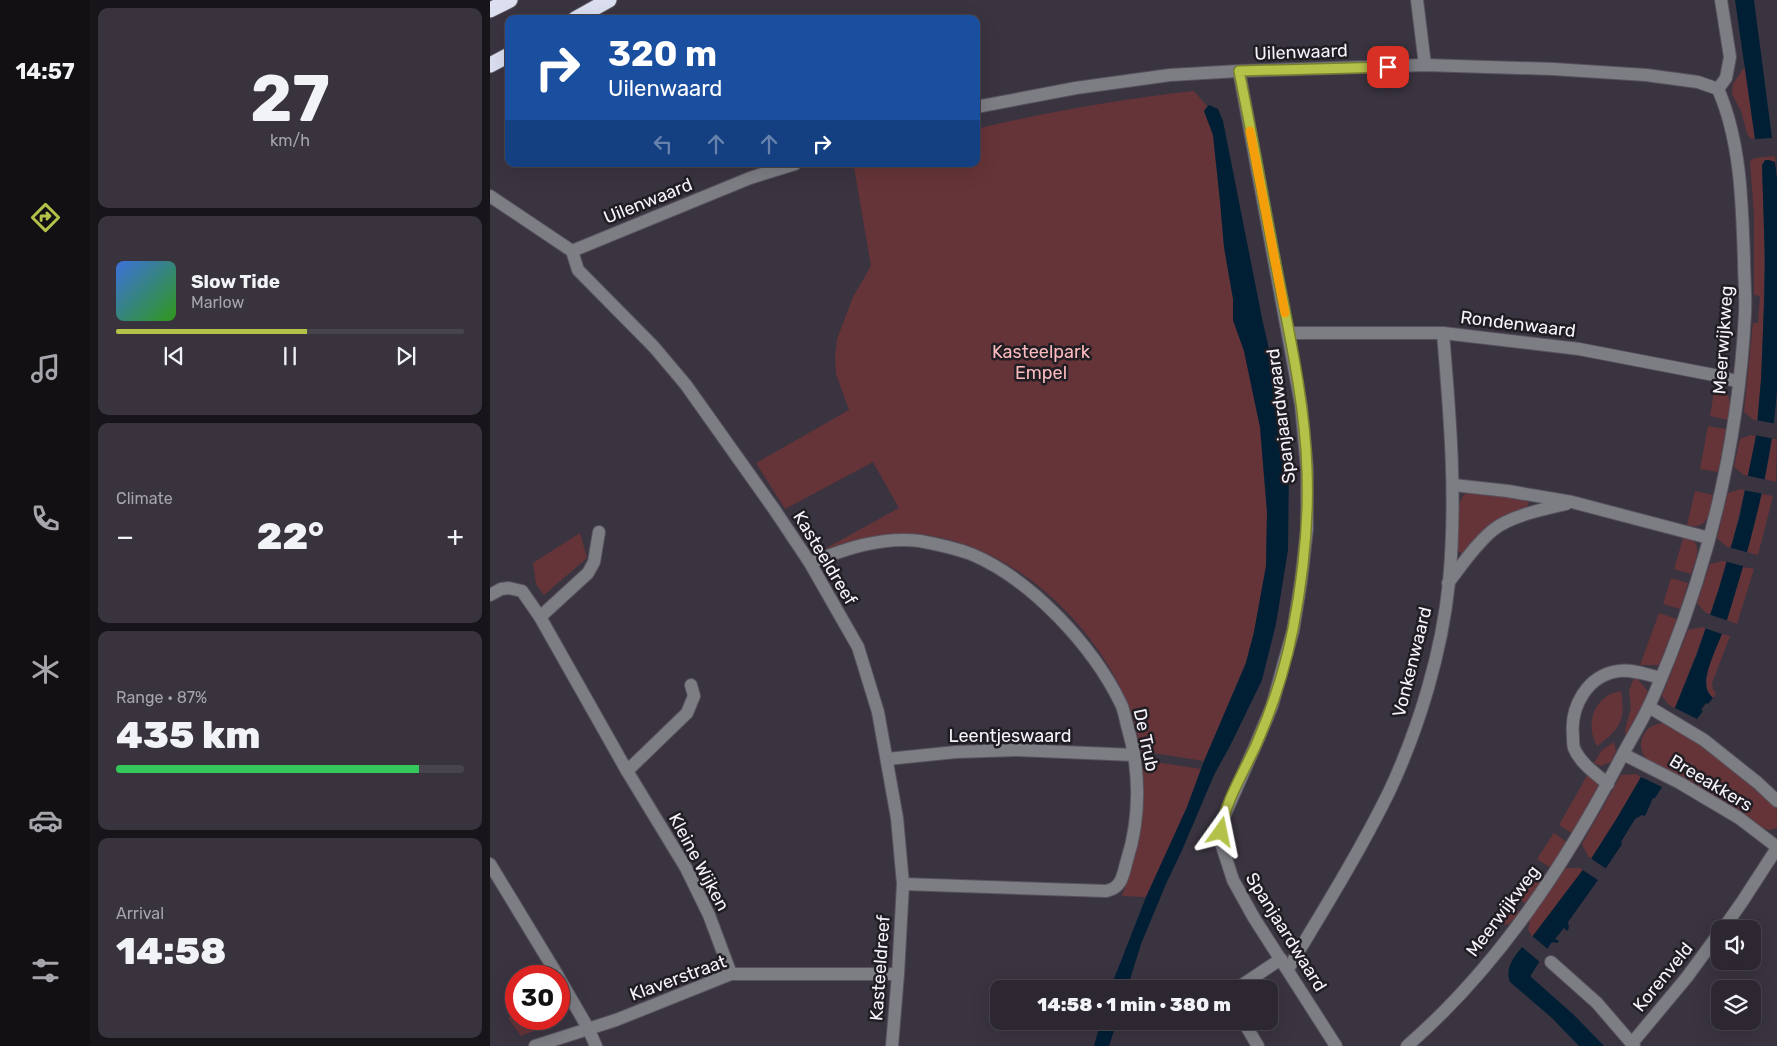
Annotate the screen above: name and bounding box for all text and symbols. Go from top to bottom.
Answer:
text: 320 m [608,33,717,75]
icon: right [525,35,590,100]
street label: Uilenwaard [1254,39,1348,65]
pin [1367,46,1409,88]
icon: arrive [1374,53,1402,81]
text: 14:57 [15,58,75,85]
text: 27 [250,60,330,137]
text: Uilenwaard [608,75,722,102]
icon: left [649,130,677,158]
icon: ahead [702,130,730,158]
icon: ahead [755,130,783,158]
icon: right [808,130,836,158]
text: km/h [270,131,310,150]
street label: Uilenwaard [600,173,696,229]
icon: directions [28,200,63,235]
text: Slow Tide [191,270,280,293]
street label: Meerwijkweg [1708,285,1738,395]
text: Marlow [191,293,244,312]
street label: Rondenwaard [1459,306,1577,342]
park label: Kasteelpark Empel [992,341,1091,384]
icon: previous [160,342,188,370]
icon: pause [276,342,304,370]
icon: next [392,342,420,370]
street label: Spanjaardwaard [1262,347,1300,485]
icon: music [28,351,63,386]
text: Climate [116,489,173,508]
icon: phone [28,501,63,536]
street label: Kasteeldreef [788,507,862,609]
text: 22° [257,513,324,559]
text: − [116,520,134,553]
text: + [447,520,464,553]
street label: Vonkenwaard [1388,604,1436,720]
icon: climate [28,652,63,687]
text: Range · 87% [116,688,207,707]
street label: De Trub [1129,707,1163,773]
text: 435 km [116,712,260,758]
street label: Leentjeswaard [949,725,1071,747]
street label: Breeakkers [1665,750,1757,816]
icon: car [28,803,63,838]
position arrow [1194,805,1246,857]
street label: Kleine Wijken [664,809,734,915]
street label: Meerwijkweg [1461,861,1545,961]
street label: Spanjaardwaard [1241,869,1331,995]
text: Arrival [116,904,164,923]
street label: Kasteeldreef [865,914,895,1022]
map controls [1711,920,1761,1030]
button: sound [1711,920,1761,970]
text: 14:58 [116,928,226,974]
street label: Korenveld [1628,938,1698,1016]
street label: Klaverstraat [627,950,729,1006]
icon: filters [28,953,63,988]
speed limit sign: 30 [505,965,570,1030]
button: layers [1711,980,1761,1030]
text: 14:58 · 1 min · 380 m [1037,993,1231,1016]

